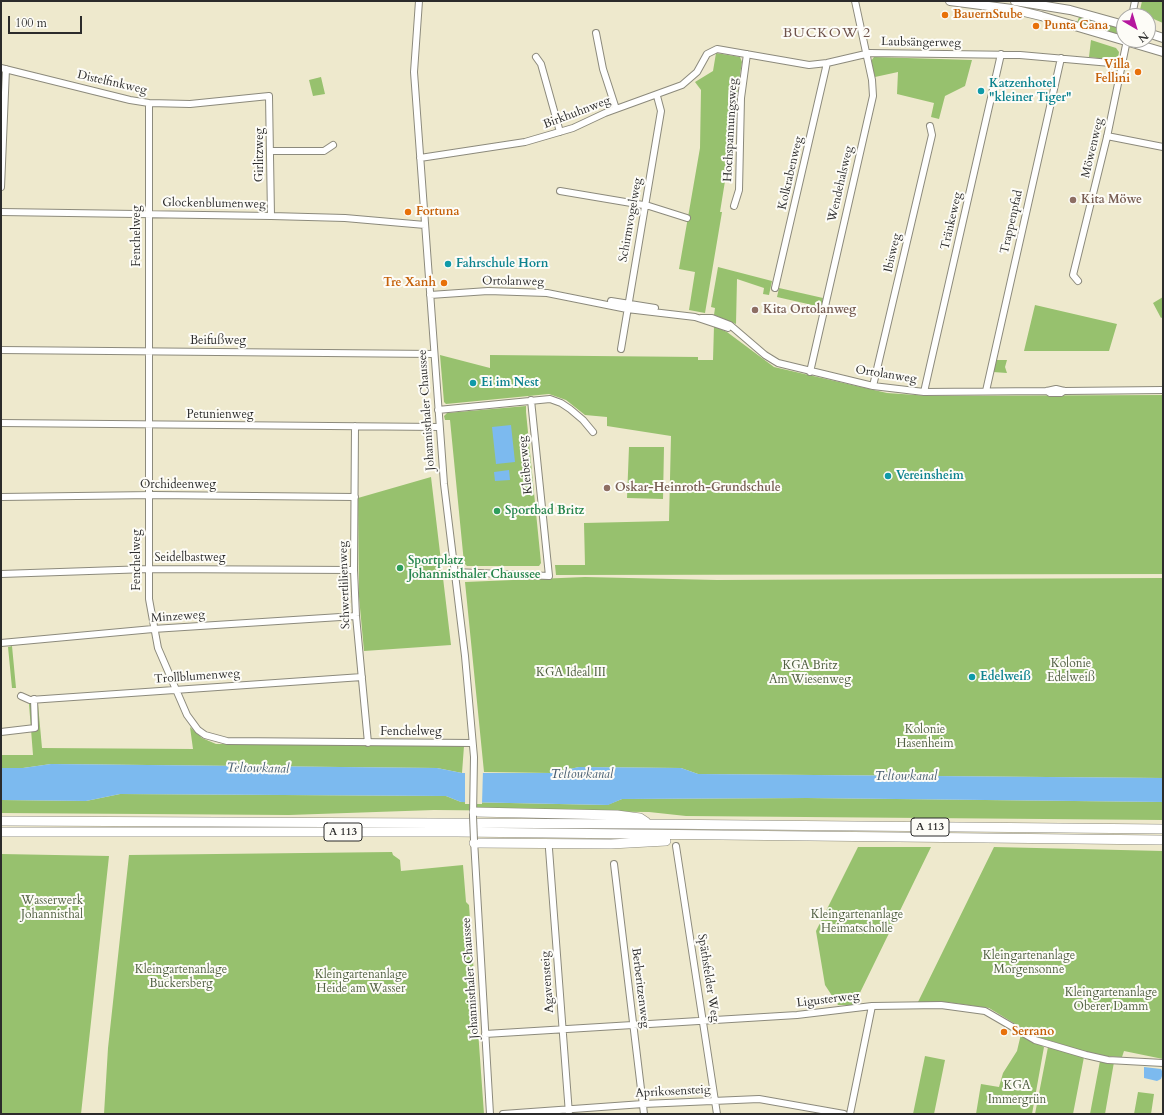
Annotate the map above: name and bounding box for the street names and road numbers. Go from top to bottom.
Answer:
street label: Laubsängerweg [881,35,961,51]
street label: Distelfinkweg [76,68,148,98]
street label: Hochspannungsweg [721,78,741,182]
street label: Birkhuhnweg [541,94,613,132]
street label: Möwenweg [1079,116,1107,180]
street label: Girlitzweg [253,128,267,182]
street label: Kolkrabenweg [776,135,806,211]
street label: Wendehalsweg [825,144,857,224]
street label: Schirmvogelweg [616,177,646,263]
street label: Trappenpfad [998,189,1026,255]
street label: Tränkeweg [938,191,966,251]
street label: Glockenblumenweg [162,196,266,212]
street label: Fenchelweg [130,205,144,267]
street label: Ibisweg [882,232,904,274]
street label: Ortolanweg [482,274,544,290]
street label: Beifußweg [190,334,246,348]
street label: Johannisthaler Chaussee [416,349,438,471]
street label: Ortolanweg [854,363,918,387]
street label: Petunienweg [186,408,254,422]
street label: Kleiberweg [516,435,536,495]
street label: Orchideenweg [140,478,216,492]
street label: Fenchelweg [130,529,144,591]
street label: Schwertlilienweg [336,541,354,629]
street label: Seidelbastweg [155,551,225,565]
street label: Minzeweg [151,608,205,626]
street label: Trollblumenweg [154,667,240,687]
street label: Fenchelweg [380,725,442,739]
road number: A 113 [911,818,949,836]
road number: A 113 [324,823,362,841]
street label: Johannisthaler Chaussee [460,917,482,1039]
street label: Späthsfelder Weg [694,933,722,1023]
street label: Berberitzenweg [628,947,652,1029]
street label: Agavensteig [539,951,557,1013]
street label: Ligusterweg [796,989,860,1011]
street label: Aprikosensteig [635,1083,711,1101]

